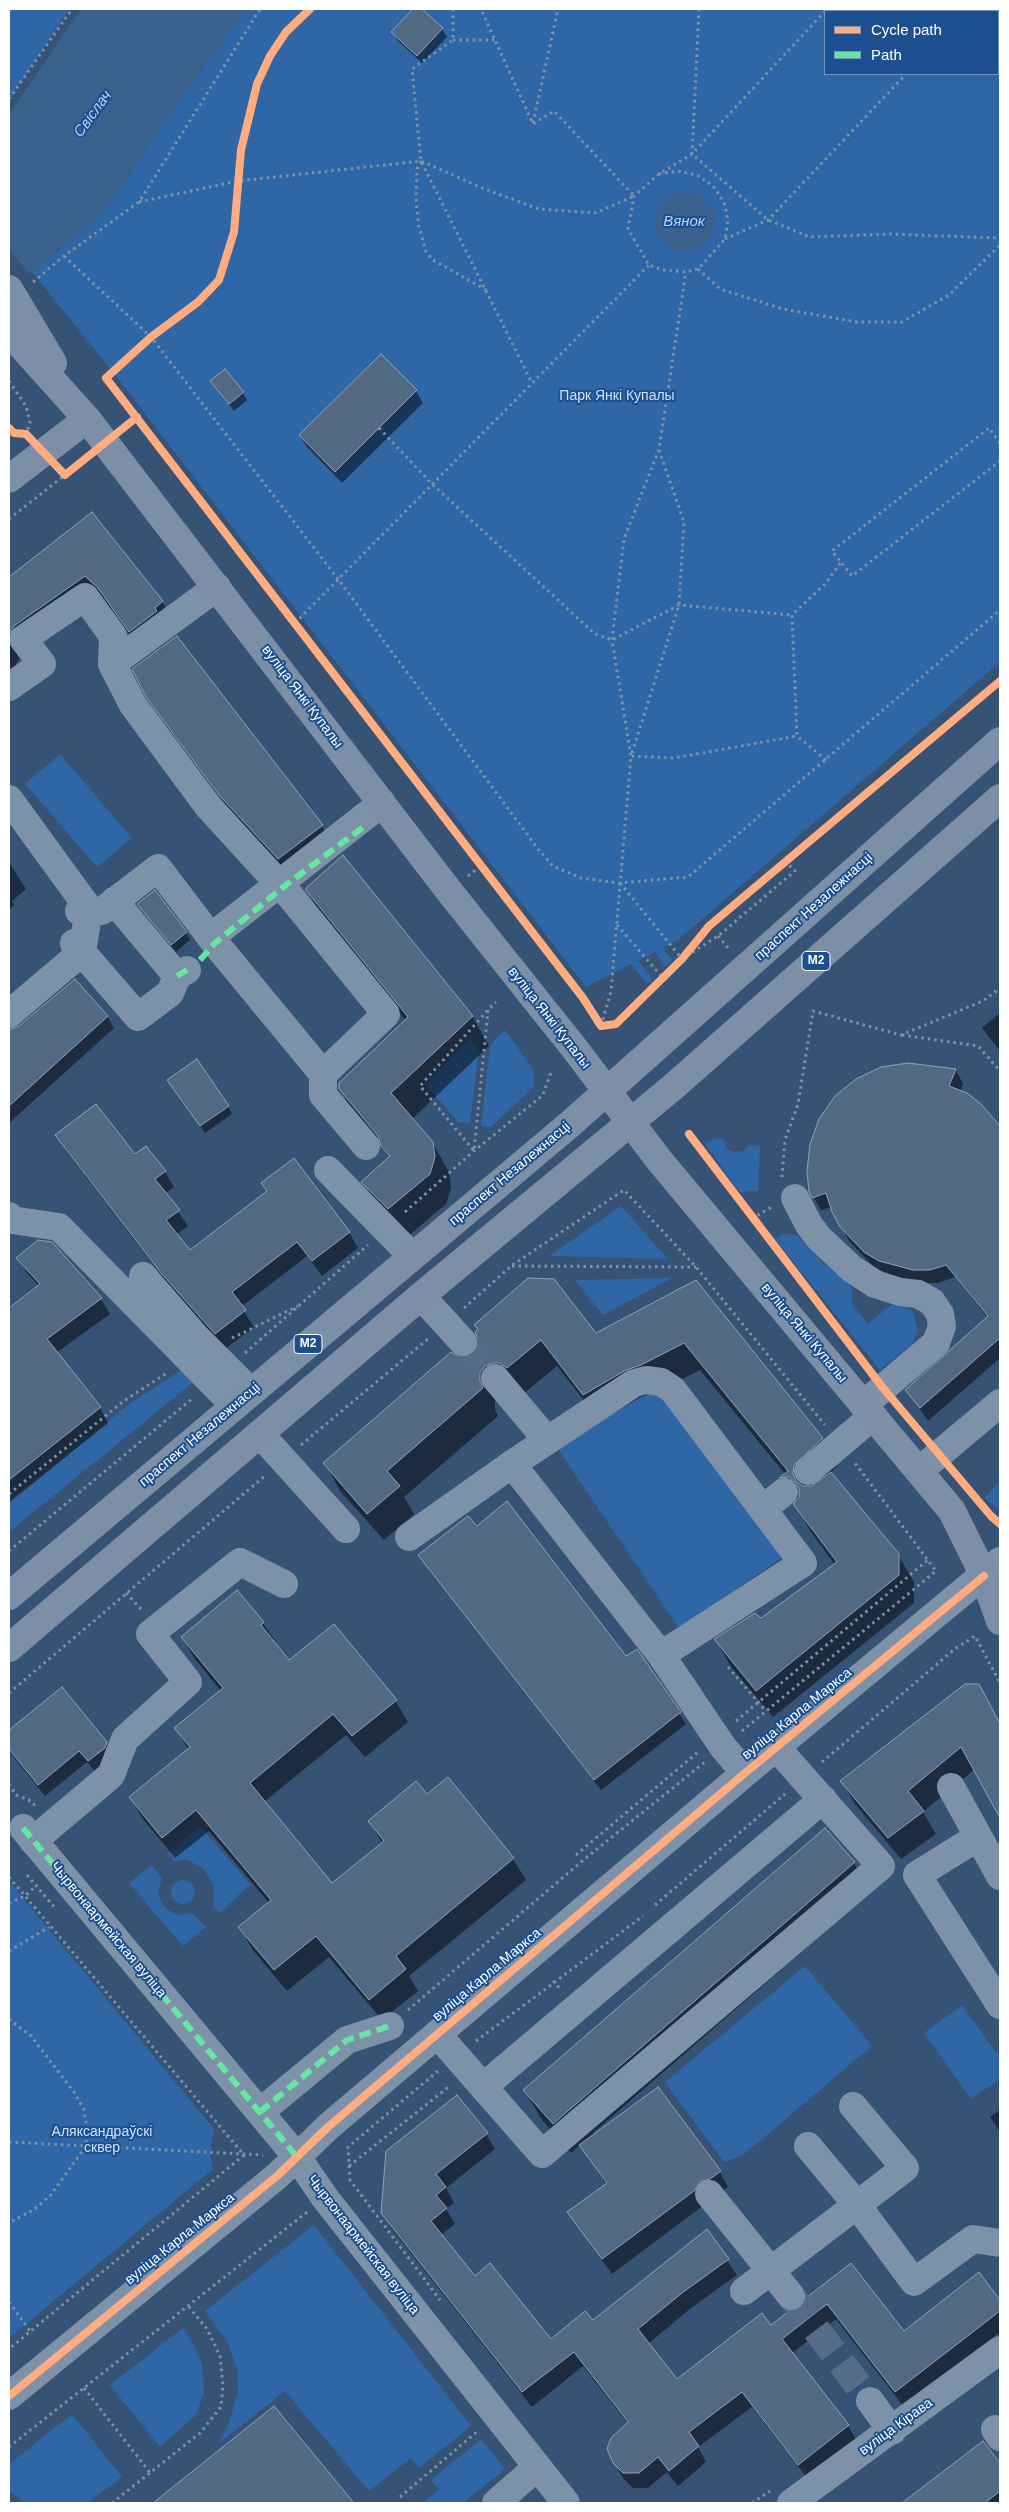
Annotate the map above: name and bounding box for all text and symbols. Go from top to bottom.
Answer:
legend [824,10,999,75]
text: Cycle path [871,21,942,38]
text: Path [871,46,902,63]
water label: Свіслач [70,87,116,141]
water label: Вянок [663,213,705,231]
park label: Парк Янкі Купалы [559,388,675,404]
street label: вуліца Янкі Купалы [258,642,346,752]
street label: праспект Незалежнасці [752,850,876,964]
road number: М2 [802,951,830,970]
street label: вуліца Янкі Купалы [504,964,594,1072]
street label: праспект Незалежнасці [446,1118,574,1230]
street label: вуліца Янкі Купалы [758,1280,850,1386]
road number: М2 [294,1335,322,1354]
street label: праспект Незалежнасці [136,1379,264,1491]
street label: вуліца Карла Маркса [739,1665,855,1763]
street label: Чырвонаармейская вуліца [46,1859,170,2001]
street label: вуліца Карла Маркса [429,1925,545,2025]
park label: Аляксандраўскі сквер [52,2124,152,2156]
street label: Чырвонаармейская вуліца [303,2172,423,2318]
street label: вуліца Карла Маркса [122,2190,238,2288]
street label: вуліца Кірава [856,2395,936,2459]

